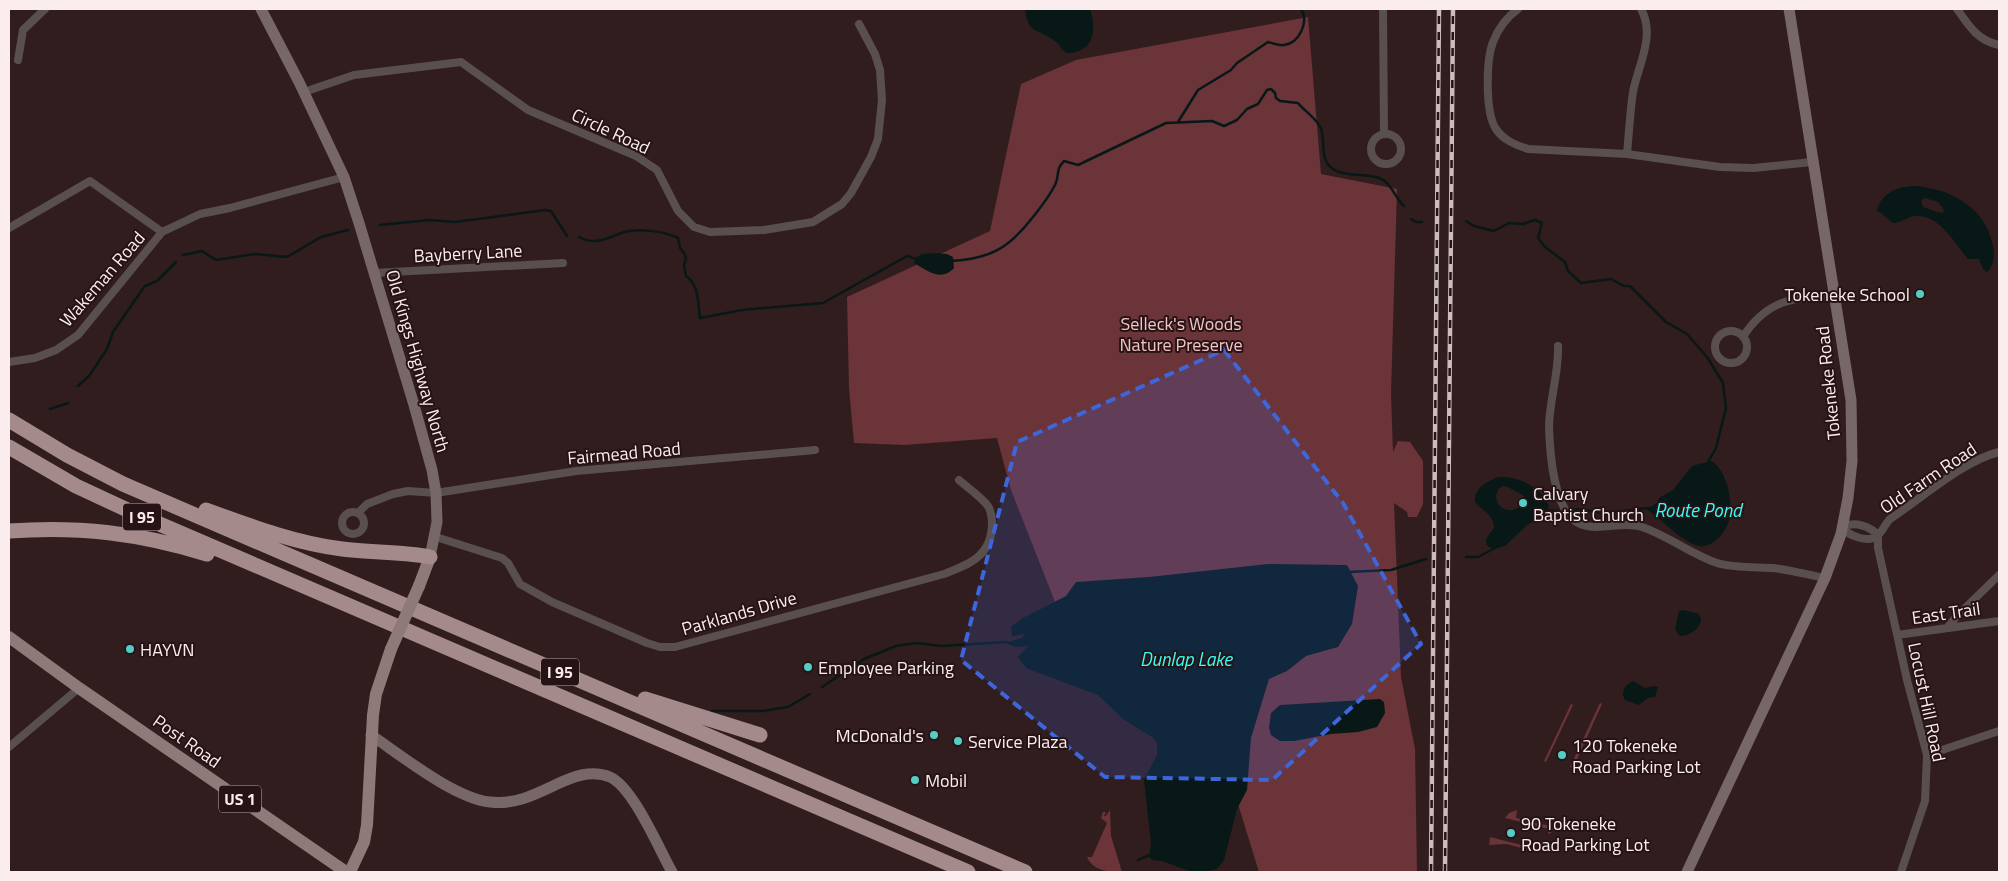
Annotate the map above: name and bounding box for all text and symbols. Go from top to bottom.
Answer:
street label: Circle Road [567,101,655,161]
street label: Wakeman Road [53,225,151,333]
street label: Bayberry Lane [413,237,523,269]
street label: Old Kings Highway North [379,266,457,456]
place label: Tokeneke School [1785,281,1910,308]
marker: Tokeneke School [1914,288,1926,300]
park label: Selleck's Woods Nature Preserve [1119,310,1243,358]
street label: Tokeneke Road [1809,325,1847,441]
street label: Fairmead Road [566,435,682,471]
street label: Old Farm Road [1874,436,1982,520]
place label: Calvary Baptist Church [1533,480,1644,528]
water label: Route Pond [1654,495,1744,524]
marker: Calvary Baptist Church [1517,497,1529,509]
road number: I 95 [123,504,161,530]
street label: Parklands Drive [678,584,800,642]
street label: East Trail [1910,595,1982,631]
place label: HAYVN [140,636,194,663]
street label: Locust Hill Road [1901,640,1953,764]
marker: HAYVN [124,643,136,655]
water label: Dunlap Lake [1140,644,1233,673]
place label: Employee Parking [818,654,954,681]
road number: I 95 [541,659,579,686]
marker: Employee Parking [802,661,814,673]
street label: Post Road [147,708,227,774]
place label: McDonald's [836,722,924,749]
place label: Service Plaza [968,728,1068,755]
marker: McDonald's [928,729,940,741]
place label: 120 Tokeneke Road Parking Lot [1572,732,1701,780]
marker: Service Plaza [952,735,964,747]
marker: 120 Tokeneke Road Parking Lot [1556,749,1568,761]
place label: Mobil [925,767,967,794]
marker: Mobil [909,774,921,786]
road number: US 1 [219,786,261,812]
place label: 90 Tokeneke Road Parking Lot [1521,810,1650,858]
marker: 90 Tokeneke Road Parking Lot [1505,827,1517,839]

